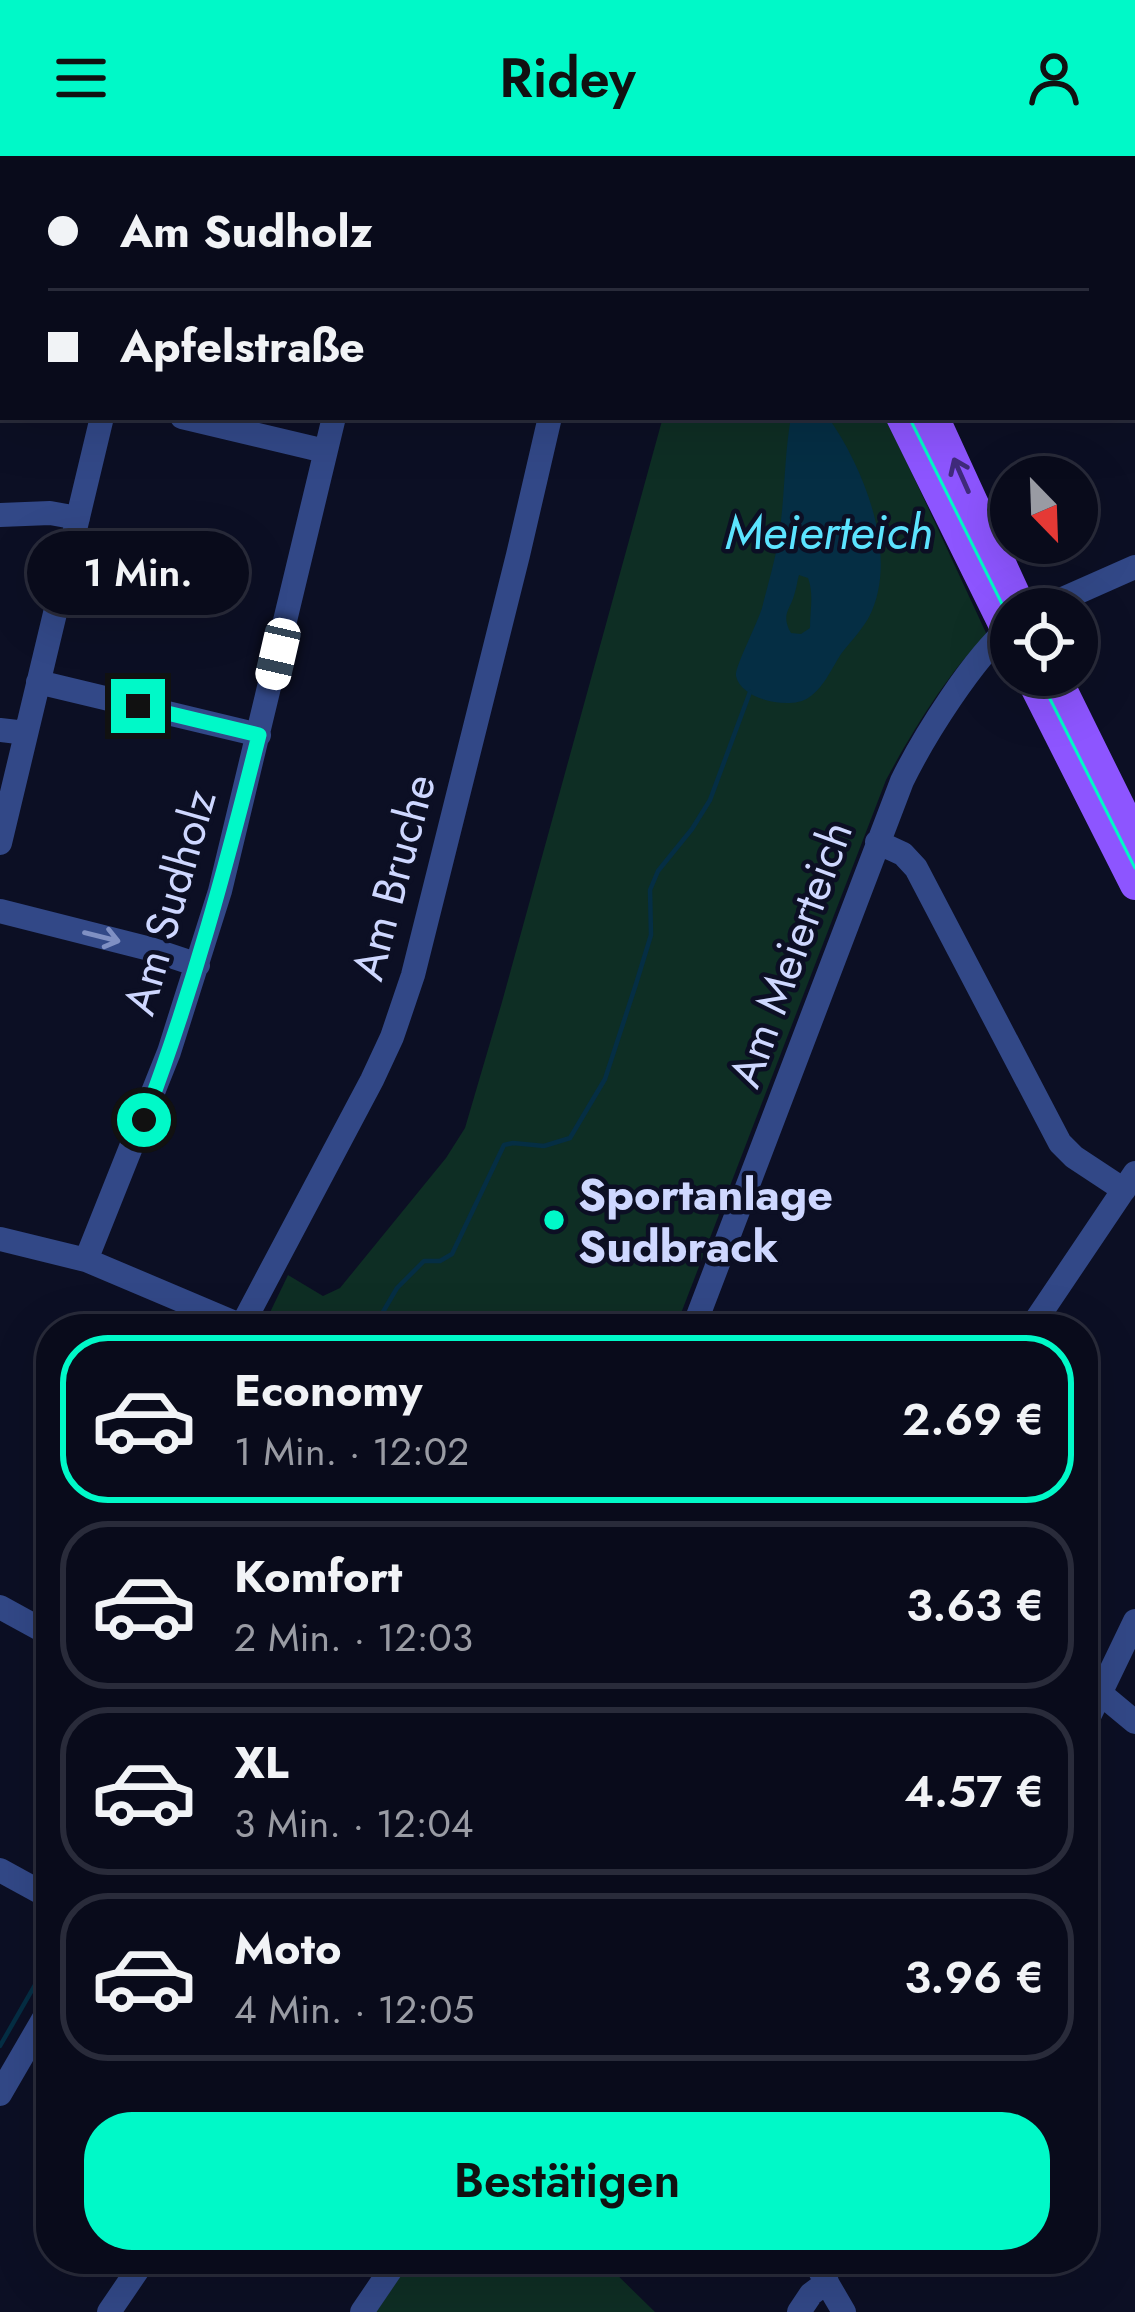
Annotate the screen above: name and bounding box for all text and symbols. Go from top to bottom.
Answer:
text: Ridey [499,39,636,117]
icon: menu [48,45,114,111]
icon: person [1021,45,1087,111]
text: Am Sudholz [120,199,373,264]
text: Apfelstraße [120,314,365,379]
north arrow [990,456,1098,564]
map controls [990,456,1098,696]
one-way arrow [948,458,970,494]
water label: Meierteich [725,498,933,567]
callout: 1 Min. [27,532,249,616]
text: 1 Min. [83,544,193,601]
button: locate [990,588,1098,696]
car [252,615,304,693]
route end [111,679,165,733]
street label: Am Bruche [335,767,452,987]
street label: Am Sudholz [106,782,233,1022]
street label: Am Meierteich [712,812,869,1096]
one-way arrow [83,927,121,949]
route start [117,1093,171,1147]
place label: Sportanlage Sudbrack [578,1162,833,1279]
marker: Sportanlage Sudbrack [541,1207,567,1233]
text: Economy [234,1358,422,1423]
icon: car [90,1365,198,1473]
text: 2.69 € [902,1387,1044,1452]
text: 1 Min. · 12:02 [234,1423,469,1480]
text: Komfort [234,1544,402,1609]
icon: car [90,1551,198,1659]
text: 3.63 € [906,1573,1044,1638]
text: 2 Min. · 12:03 [234,1609,473,1666]
text: XL [234,1730,289,1795]
icon: car [90,1737,198,1845]
text: 4.57 € [904,1759,1044,1824]
text: 3 Min. · 12:04 [234,1795,474,1852]
text: Moto [234,1916,342,1981]
icon: car [90,1923,198,2031]
text: 3.96 € [904,1945,1044,2010]
text: 4 Min. · 12:05 [234,1981,474,2038]
button: Bestätigen [84,2112,1050,2250]

